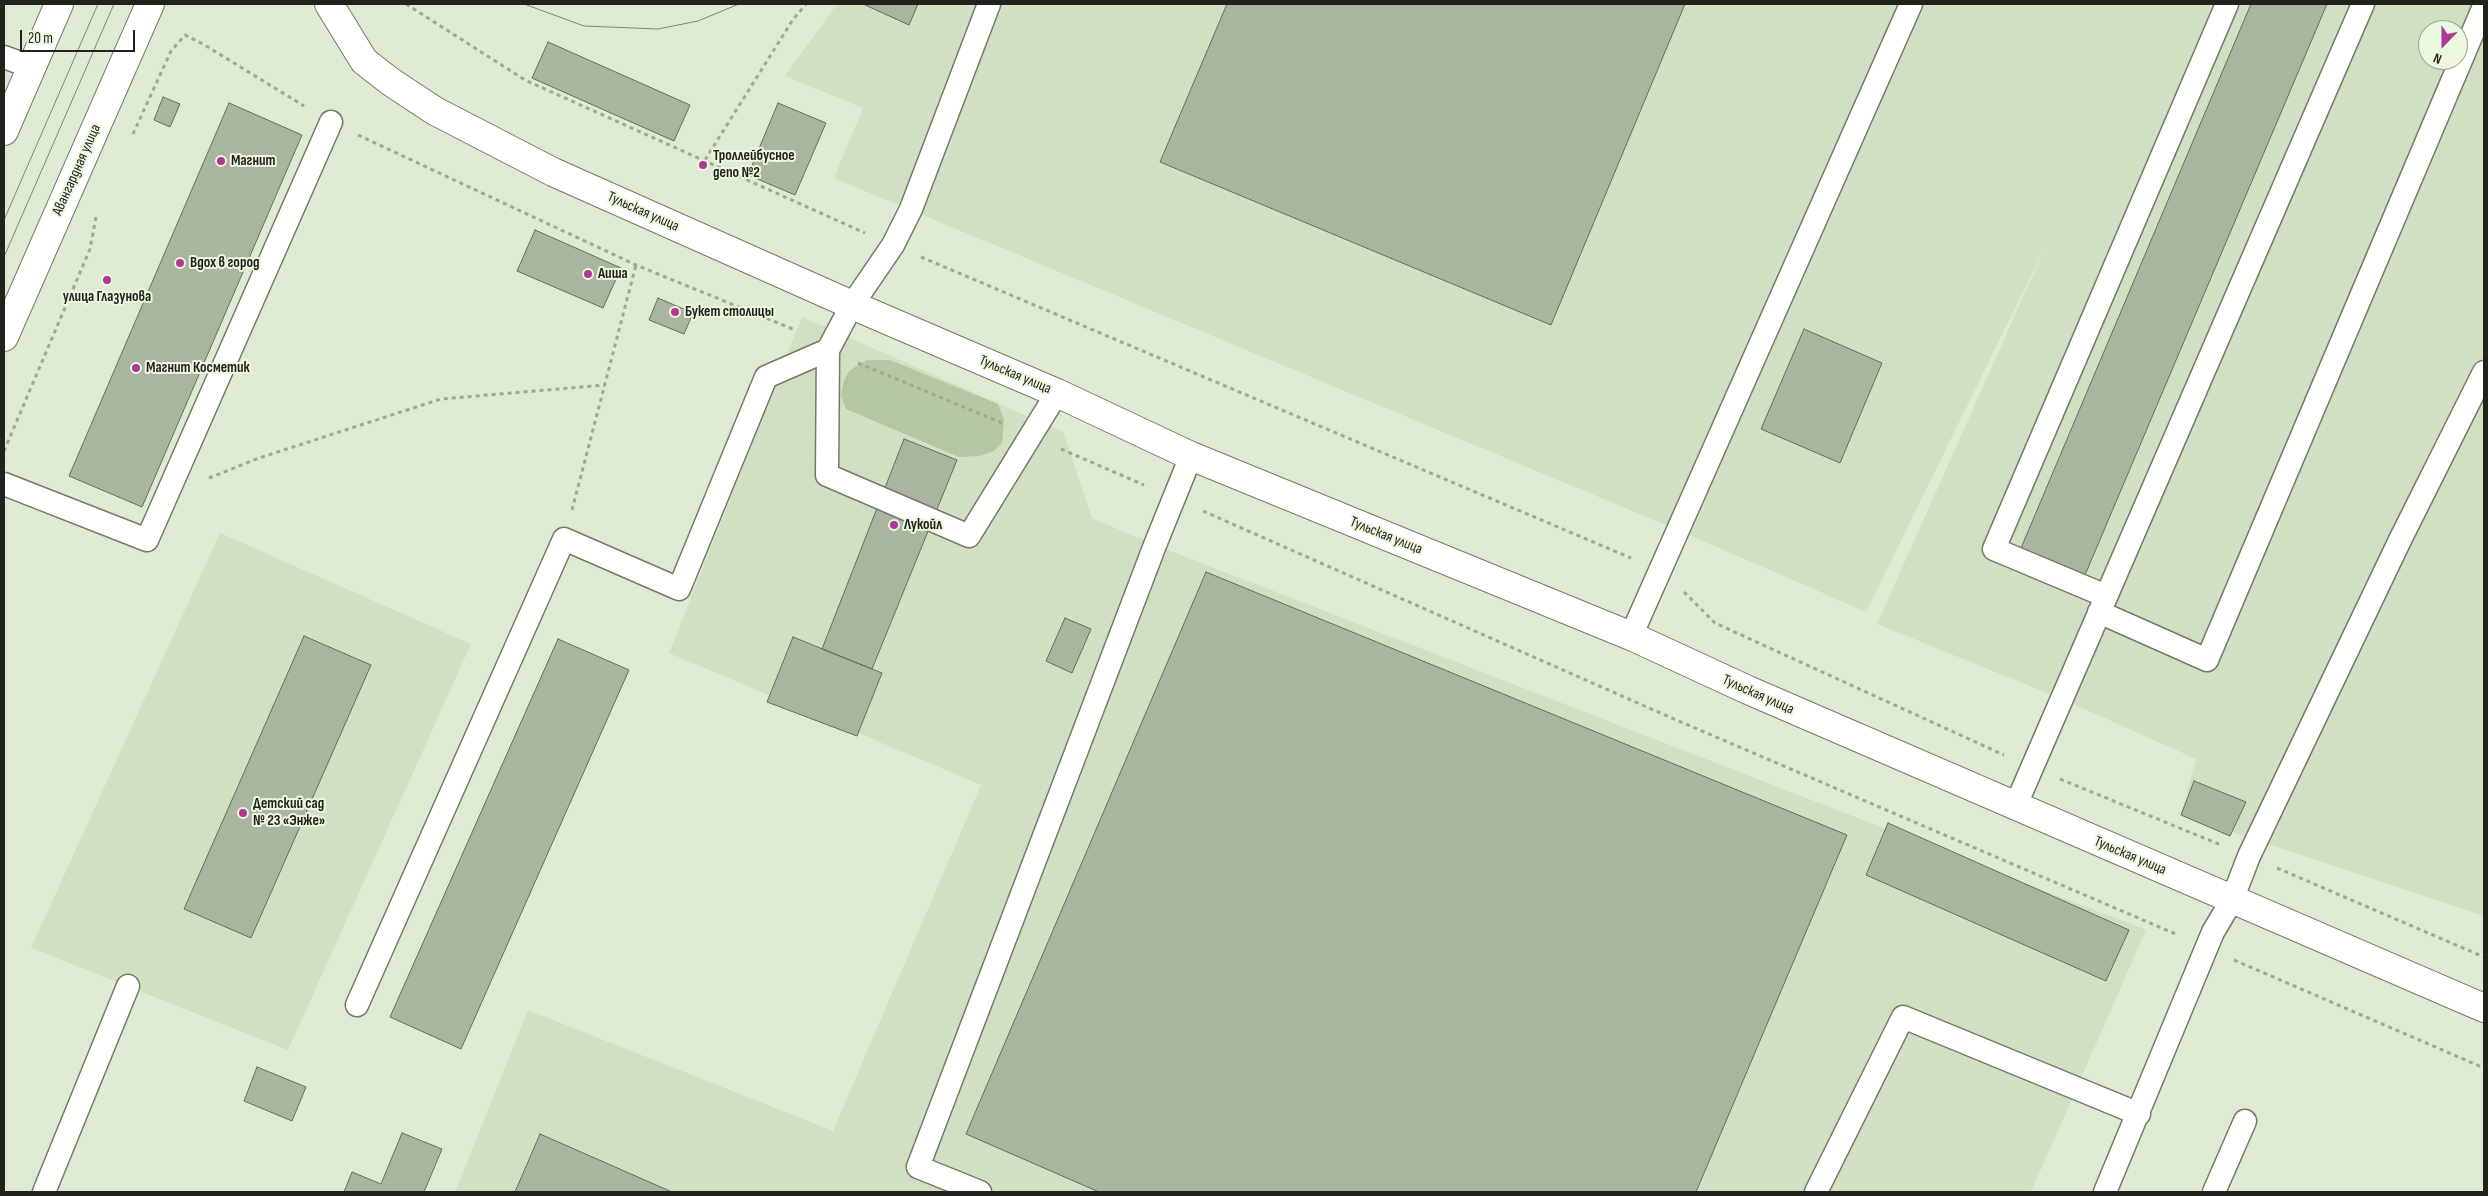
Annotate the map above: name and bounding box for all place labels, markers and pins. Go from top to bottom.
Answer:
place label: Троллейбусное депо №2 [713,147,795,182]
place label: Магнит [231,152,276,170]
marker: Магнит [215,155,227,167]
marker: Троллейбусное депо №2 [697,159,709,171]
place label: Вдох в город [190,254,259,272]
marker: Вдох в город [174,257,186,269]
place label: Аиша [598,265,628,283]
marker: Аиша [582,268,594,280]
marker: улица Глазунова [101,274,113,286]
place label: улица Глазунова [63,288,151,306]
place label: Букет столицы [685,303,774,321]
marker: Букет столицы [669,306,681,318]
place label: Магнит Косметик [146,359,250,377]
marker: Магнит Косметик [130,362,142,374]
place label: Лукойл [904,516,942,534]
marker: Лукойл [888,519,900,531]
place label: Детский сад № 23 «Энже» [253,795,325,830]
marker: Детский сад № 23 «Энже» [237,807,249,819]

